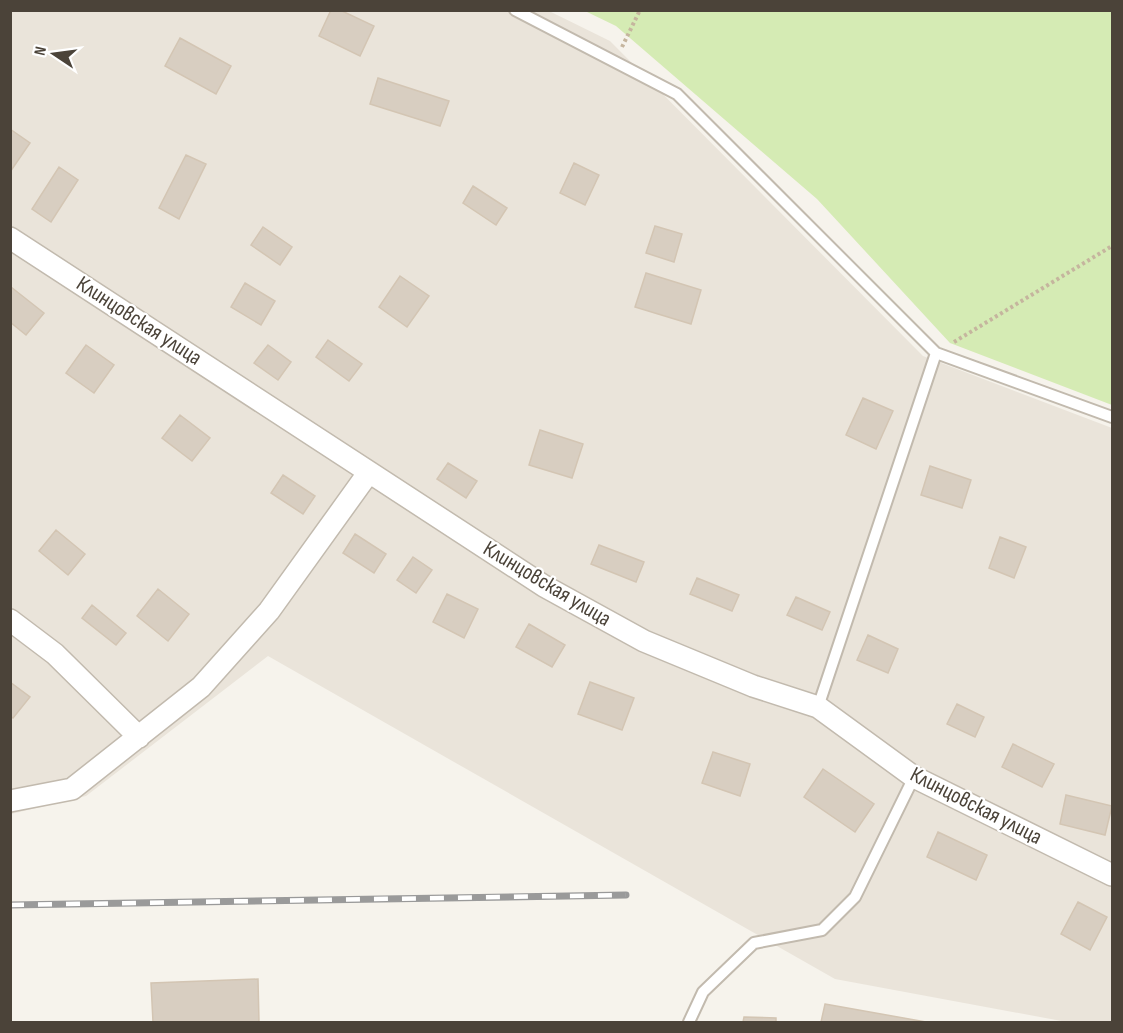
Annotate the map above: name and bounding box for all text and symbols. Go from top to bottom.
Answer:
north arrow [24,24,84,84]
text: N [31,45,51,57]
street label: Клинцовская улица [71,270,207,372]
street label: Клинцовская улица [478,535,616,633]
street label: Клинцовская улица [906,761,1046,851]

